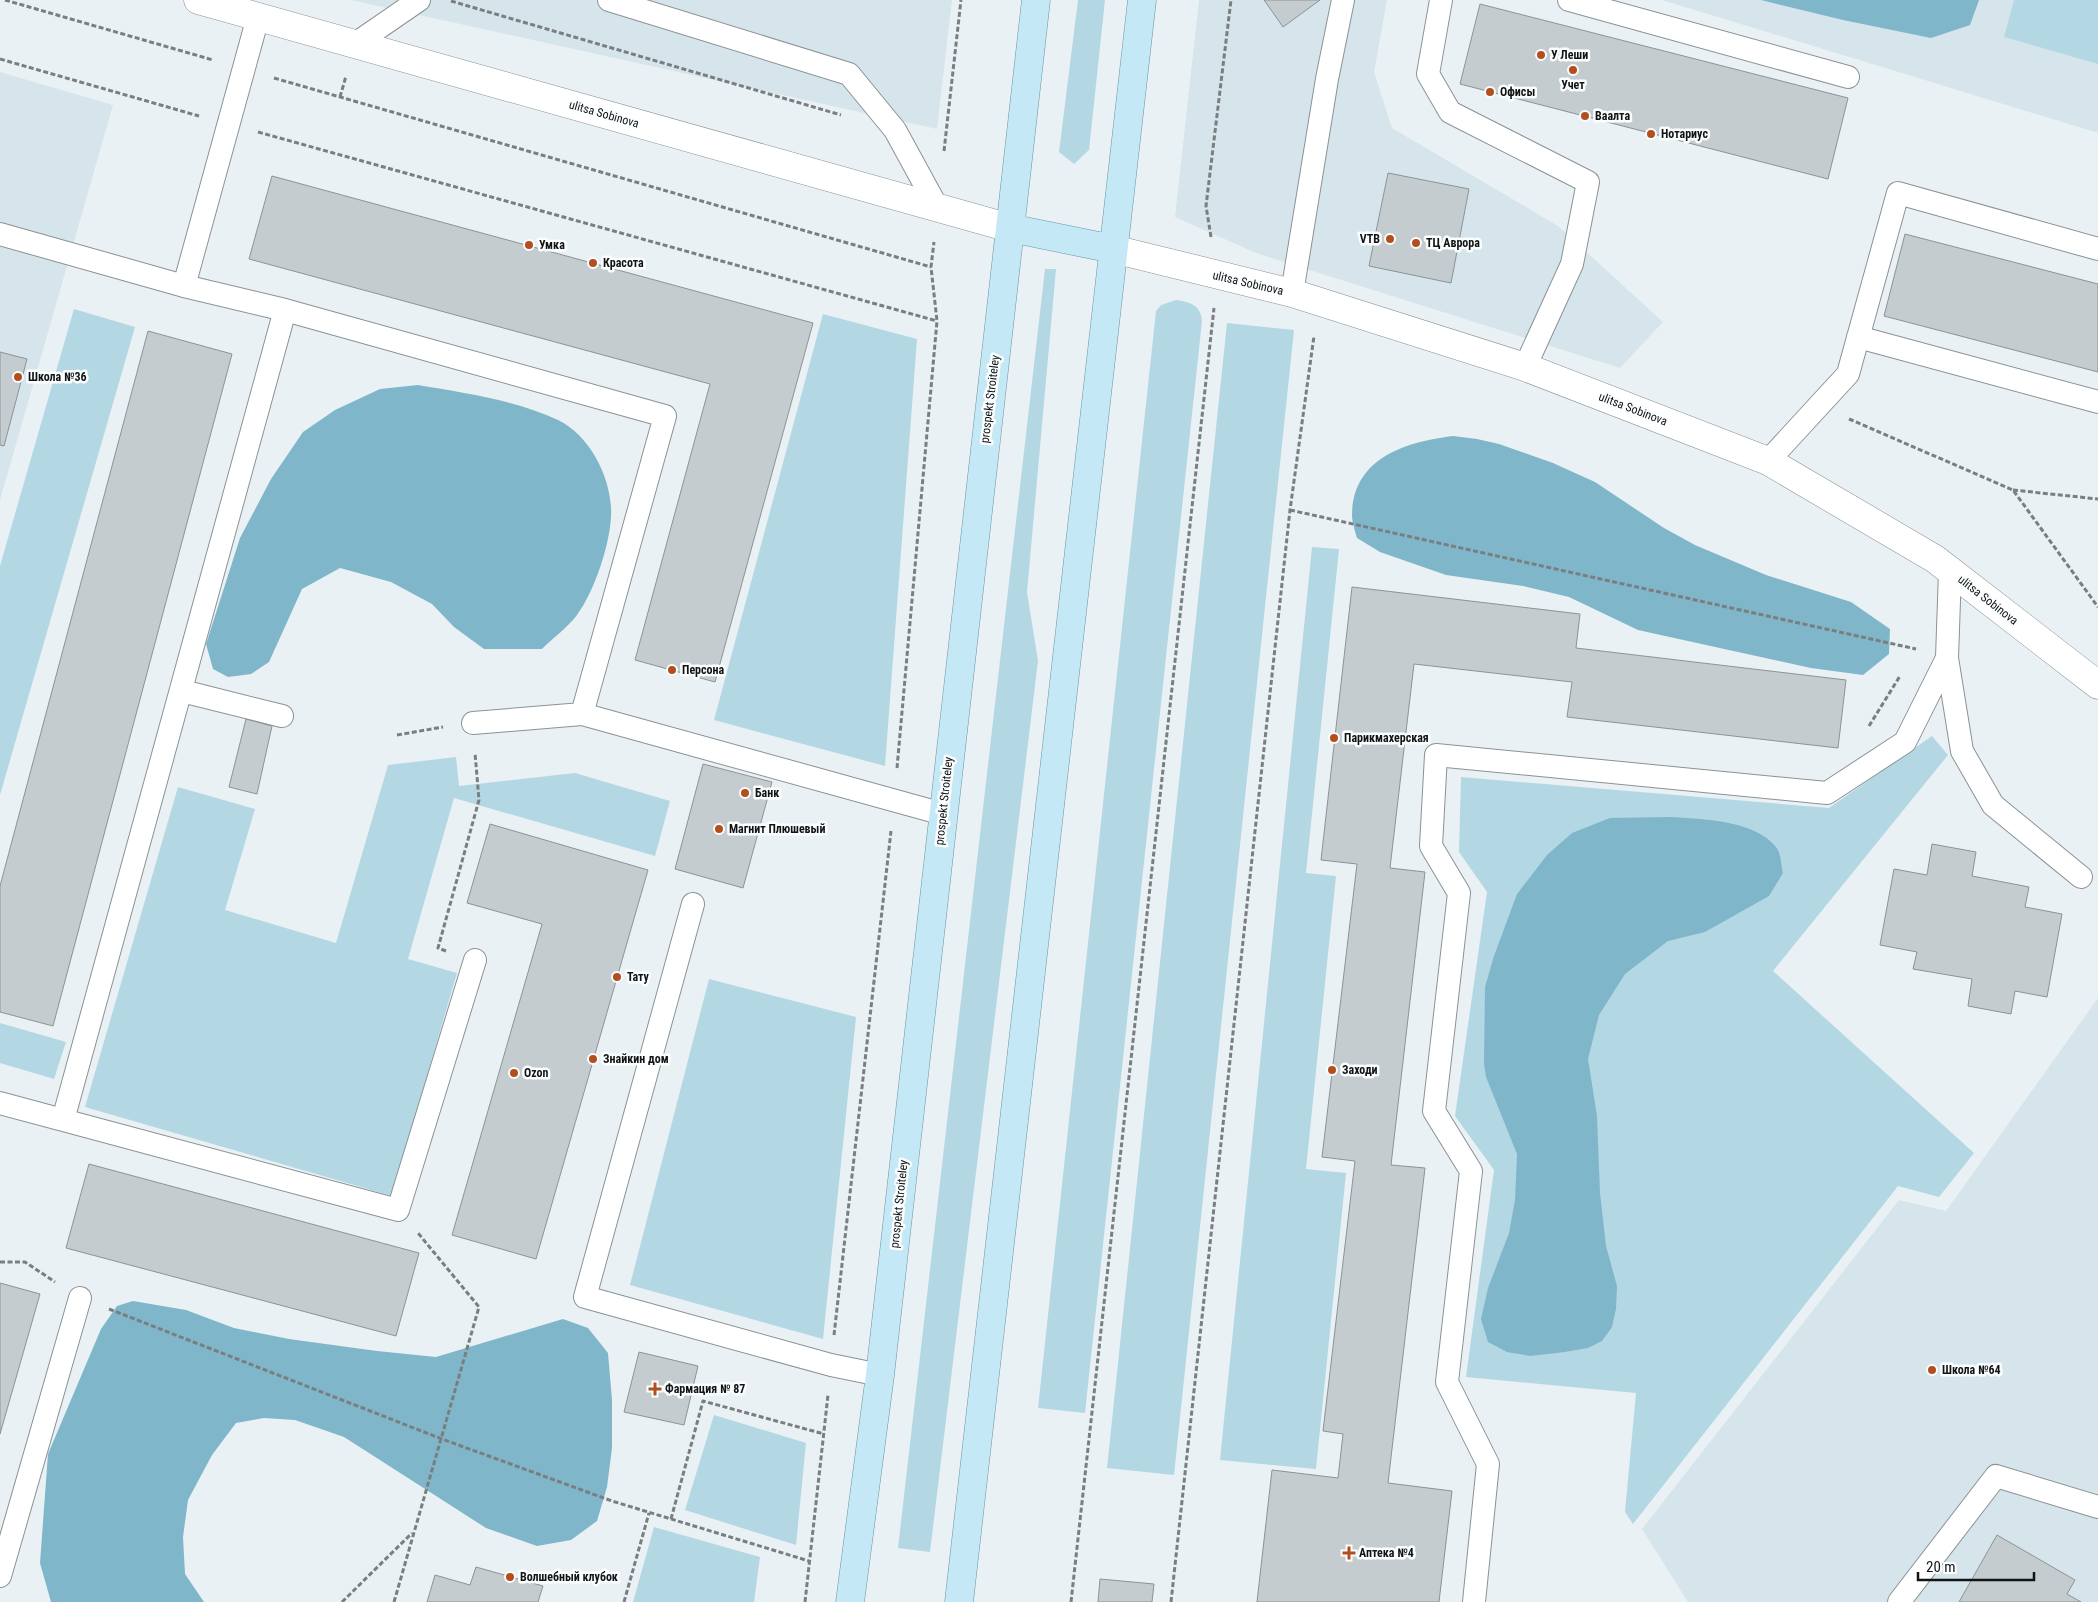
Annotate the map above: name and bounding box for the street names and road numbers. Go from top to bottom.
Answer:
street label: ulitsa Sobinova [567,97,641,131]
street label: ulitsa Sobinova [1211,268,1285,298]
street label: prospekt Stroiteley [978,354,1002,444]
street label: ulitsa Sobinova [1597,390,1669,429]
street label: ulitsa Sobinova [1955,572,2021,628]
street label: prospekt Stroiteley [932,756,956,846]
street label: prospekt Stroiteley [887,1159,911,1249]

